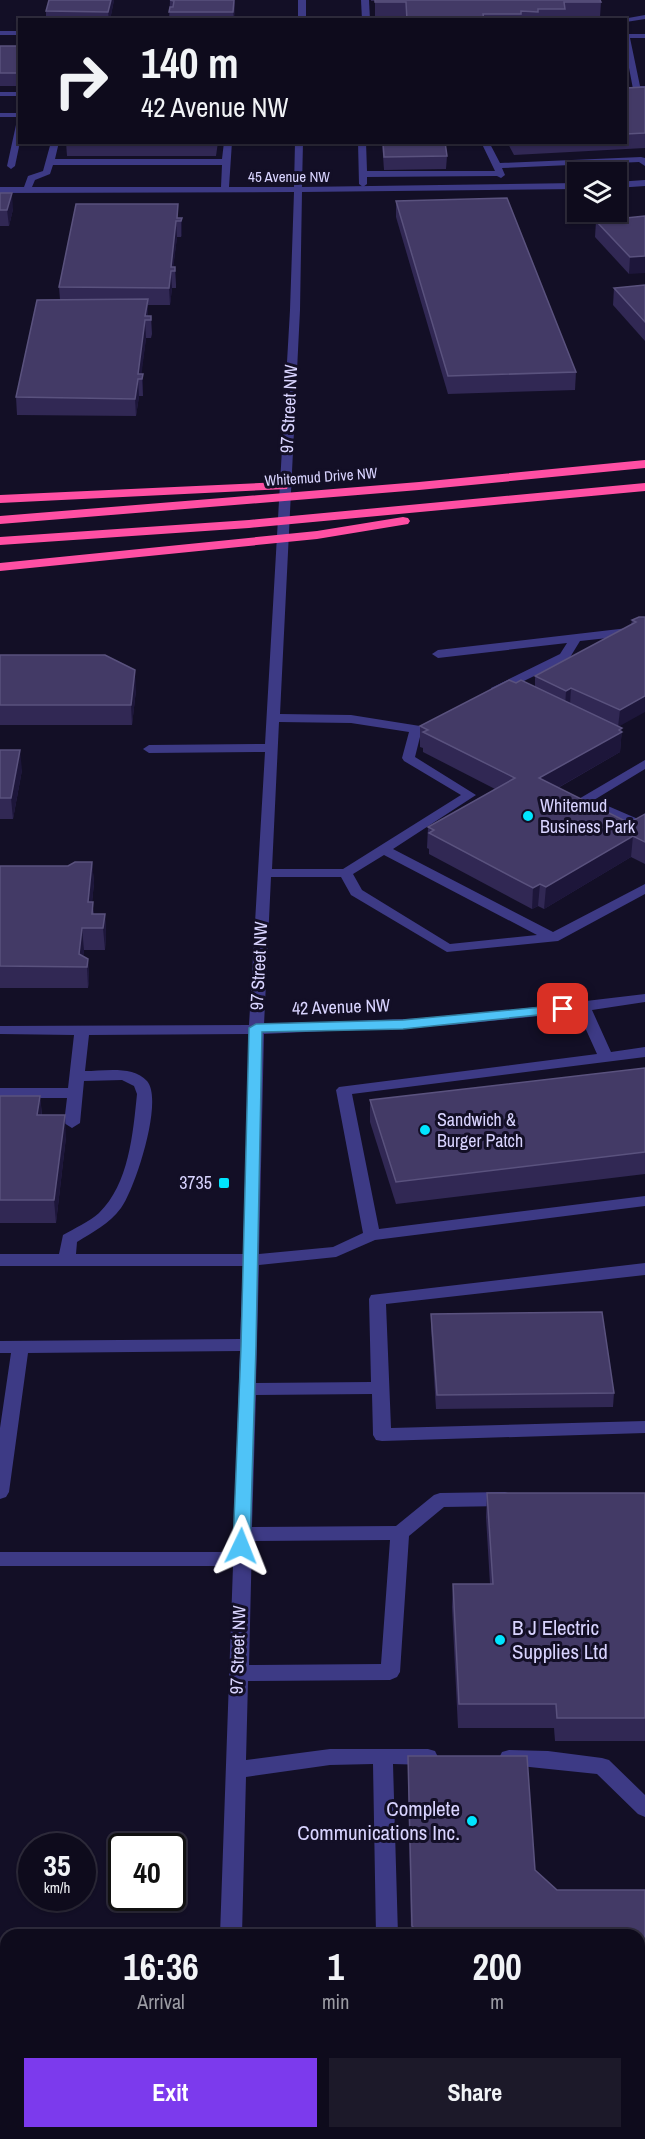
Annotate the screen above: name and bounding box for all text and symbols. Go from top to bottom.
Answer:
text: 140 m [141,35,239,91]
icon: right [42,42,120,120]
text: 42 Avenue NW [141,89,288,125]
map controls [567,162,627,222]
button: layers [567,162,627,222]
street label: 45 Avenue NW [248,166,330,187]
street label: 97 Street NW [274,364,303,454]
street label: Whitemud Drive NW [264,462,378,491]
place label: Whitemud Business Park [540,793,636,839]
marker: Whitemud Business Park [521,809,535,823]
street label: 97 Street NW [244,921,273,1011]
pin [537,983,588,1034]
street label: 42 Avenue NW [291,992,391,1021]
icon: arrive [546,992,579,1025]
place label: Sandwich & Burger Patch [437,1107,523,1153]
marker: Sandwich & Burger Patch [418,1123,432,1137]
place label: 3735 [179,1170,212,1195]
marker: 3735 [217,1176,231,1190]
position arrow [209,1514,273,1578]
street label: 97 Street NW [223,1605,252,1695]
place label: B J Electric Supplies Ltd [512,1613,608,1666]
marker: B J Electric Supplies Ltd [493,1633,507,1647]
place label: Complete Communications Inc. [297,1794,460,1847]
marker: Complete Communications Inc. [465,1814,479,1828]
speed limit sign: 40 [108,1833,186,1911]
text: 35 [43,1845,71,1885]
text: km/h [44,1877,70,1898]
text: 16:36 [123,1943,199,1991]
text: 1 [327,1943,344,1991]
text: 200 [473,1943,522,1991]
text: Arrival [137,1988,185,2015]
text: min [322,1988,349,2015]
text: m [490,1988,504,2015]
button: Exit [24,2058,317,2127]
button: Share [329,2058,621,2127]

